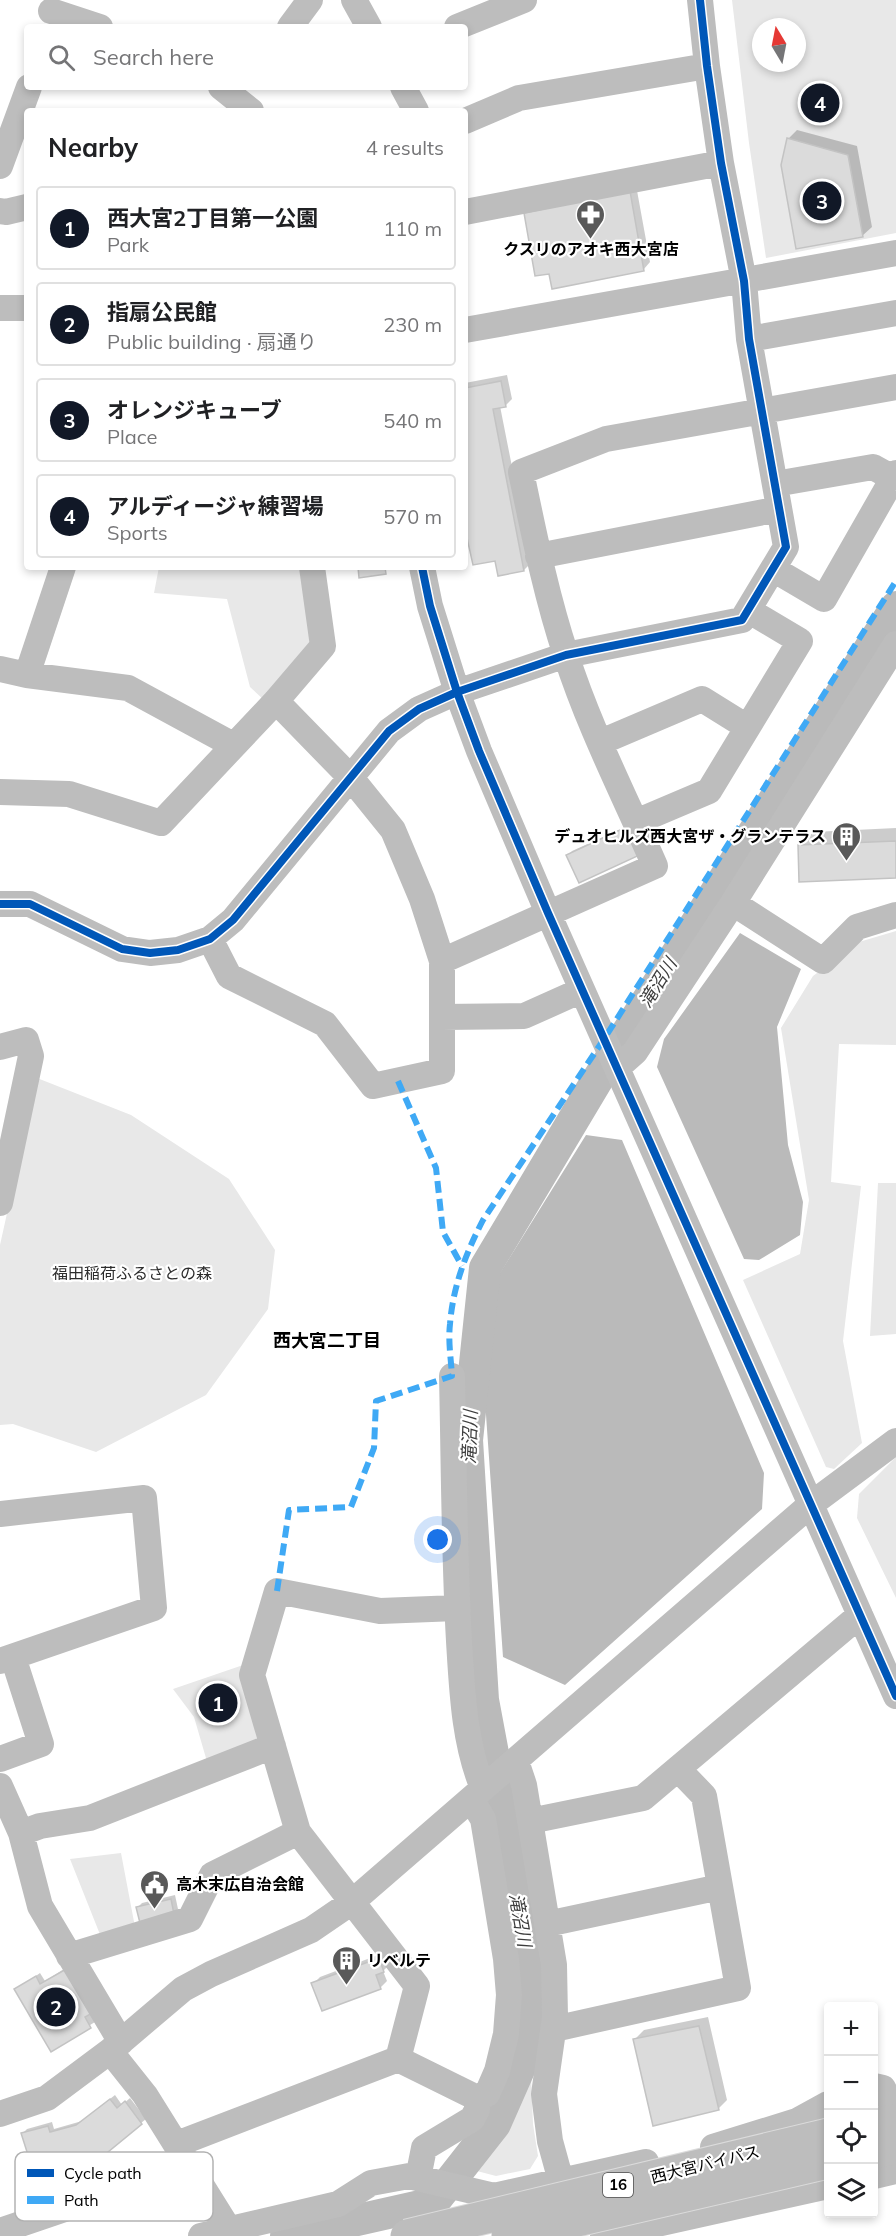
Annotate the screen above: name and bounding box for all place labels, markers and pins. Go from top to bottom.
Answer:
pin: 4 [800,80,840,126]
pin: 3 [802,178,842,224]
pharmacy icon: クスリのアオキ西大宮店 [575,198,607,240]
place label: クスリのアオキ西大宮店 [503,239,679,259]
building icon: デュオヒルズ西大宮ザ・グランテラス [831,820,863,862]
place label: デュオヒルズ西大宮ザ・グランテラス [554,826,826,846]
pin: 1 [198,1680,238,1726]
public building icon: 高木末広自治会館 [139,1868,171,1910]
place label: 高木末広自治会館 [176,1874,304,1894]
building icon: リベルテ [330,1944,362,1986]
place label: リベルテ [367,1950,431,1970]
pin: 2 [36,1984,76,2030]

